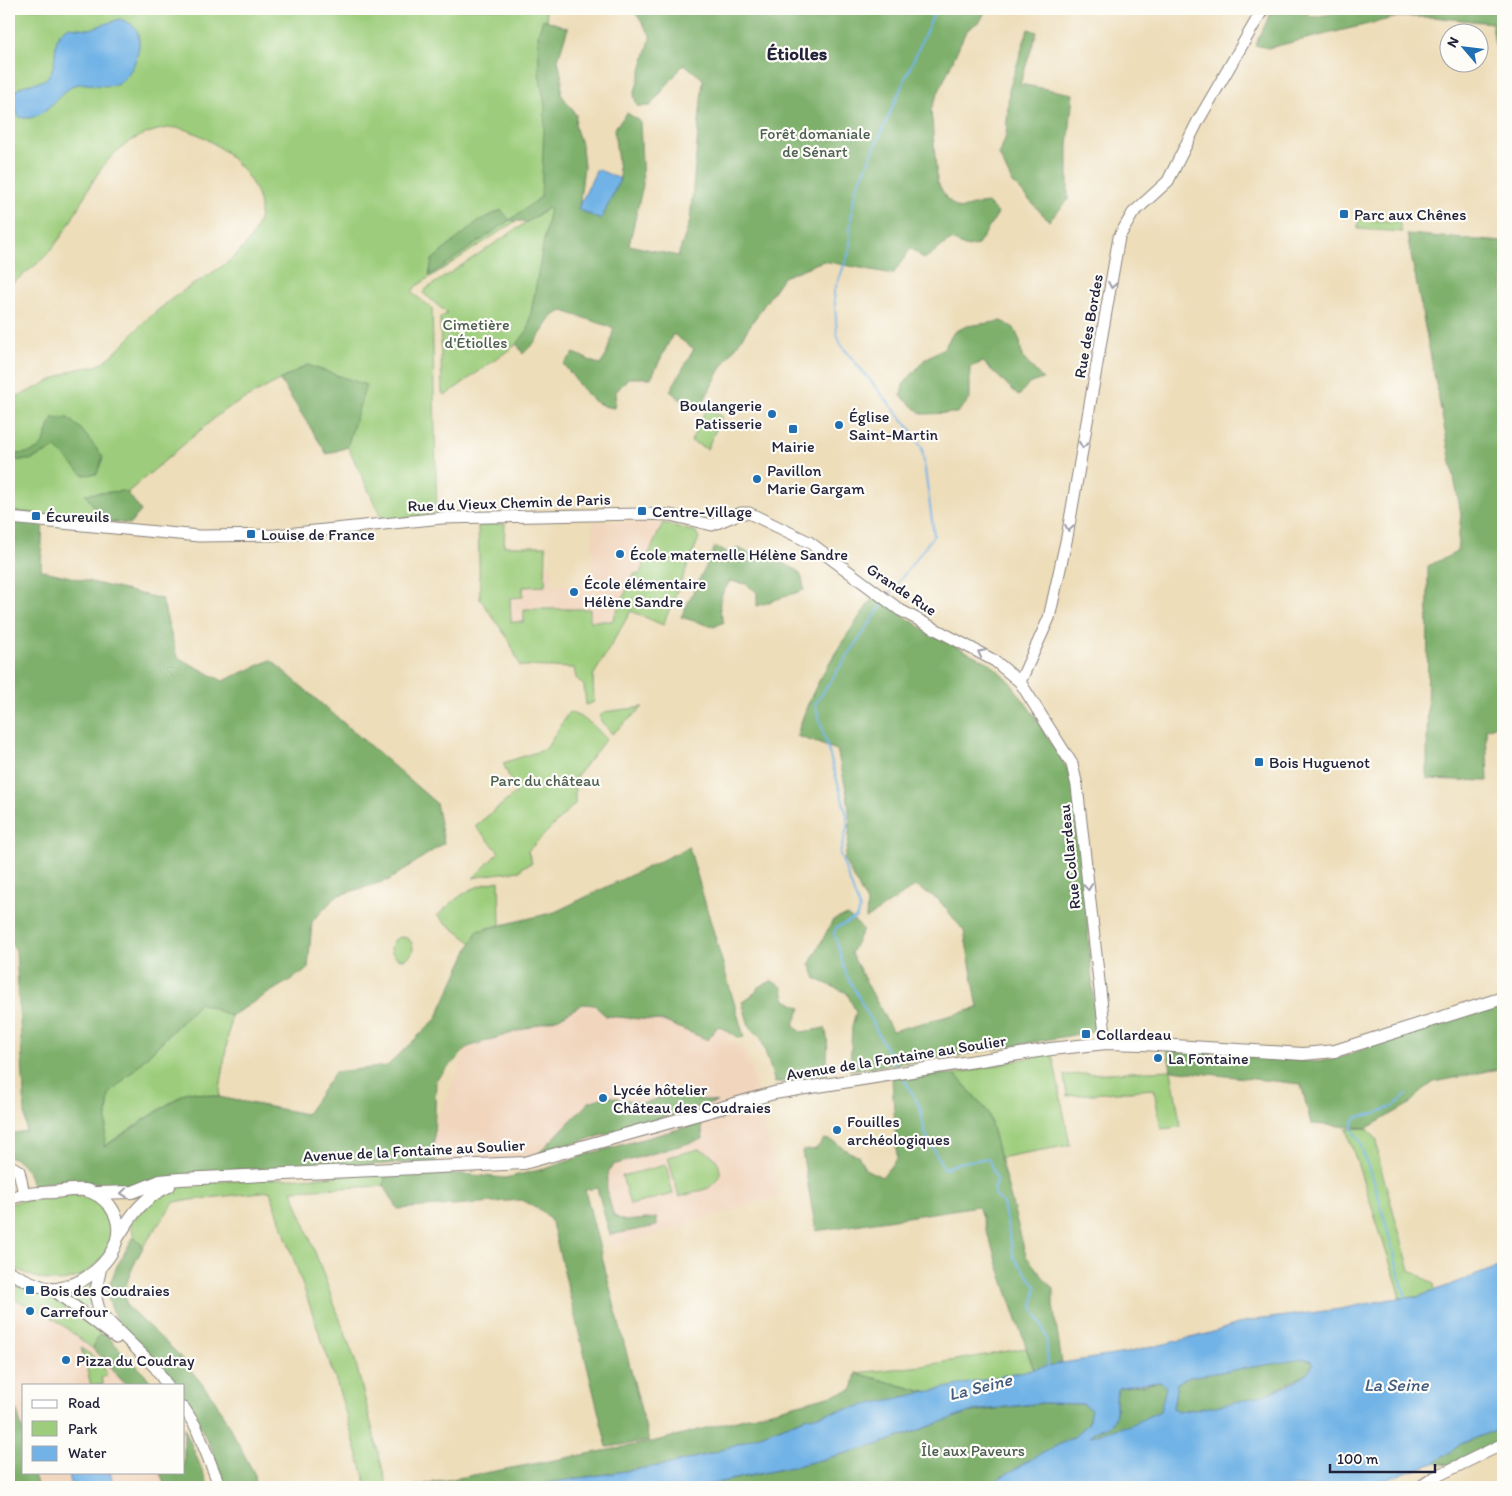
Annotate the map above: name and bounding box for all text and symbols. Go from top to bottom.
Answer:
north arrow [1440,22,1490,72]
text: N [1443,34,1463,50]
district label: Étiolles [767,42,828,65]
park label: Forêt domaniale de Sénart [760,124,871,161]
place label: Parc aux Chênes [1354,205,1466,224]
marker: Parc aux Chênes [1338,208,1350,220]
street label: Rue des Bordes [1070,273,1107,380]
one-way arrow [1107,281,1117,289]
park label: Cimetière d'Étiolles [442,315,510,352]
place label: Boulangerie Patisserie [679,396,762,433]
place label: Église Saint-Martin [849,407,939,444]
marker: Boulangerie Patisserie [766,408,778,420]
marker: Église Saint-Martin [833,419,845,431]
marker: Mairie [787,423,799,435]
place label: Mairie [771,437,815,456]
one-way arrow [1079,441,1089,450]
place label: Pavillon Marie Gargam [767,461,865,498]
marker: Pavillon Marie Gargam [751,473,763,485]
street label: Rue du Vieux Chemin de Paris [407,489,611,516]
place label: Centre-Village [652,502,752,521]
marker: Centre-Village [636,505,648,517]
place label: Écureuils [46,507,109,526]
marker: Écureuils [30,510,42,522]
one-way arrow [1064,524,1074,532]
place label: Louise de France [261,525,375,544]
marker: Louise de France [245,528,257,540]
place label: École maternelle Hélène Sandre [630,545,848,564]
marker: École maternelle Hélène Sandre [614,548,626,560]
street label: Grande Rue [863,559,940,620]
place label: École élémentaire Hélène Sandre [584,574,707,611]
marker: École élémentaire Hélène Sandre [568,586,580,598]
one-way arrow [977,649,986,659]
place label: Bois Huguenot [1269,753,1370,772]
marker: Bois Huguenot [1253,756,1265,768]
park label: Parc du château [490,771,600,790]
street label: Rue Collardeau [1055,803,1084,910]
one-way arrow [1082,883,1093,891]
place label: Collardeau [1096,1025,1172,1044]
marker: Collardeau [1080,1028,1092,1040]
street label: Avenue de la Fontaine au Soulier [785,1031,1007,1084]
place label: La Fontaine [1168,1049,1249,1068]
marker: La Fontaine [1152,1052,1164,1064]
place label: Lycée hôtelier Château des Coudraies [613,1080,771,1117]
marker: Lycée hôtelier Château des Coudraies [597,1092,609,1104]
place label: Fouilles archéologiques [847,1112,950,1149]
marker: Fouilles archéologiques [831,1124,843,1136]
street label: Avenue de la Fontaine au Soulier [303,1135,525,1166]
one-way arrow [120,1187,128,1198]
place label: Bois des Coudraies [40,1281,170,1300]
marker: Bois des Coudraies [24,1284,36,1296]
place label: Carrefour [40,1302,109,1321]
marker: Carrefour [24,1305,36,1317]
place label: Pizza du Coudray [76,1351,195,1370]
marker: Pizza du Coudray [60,1354,72,1366]
water label: La Seine [946,1368,1015,1405]
water label: La Seine [1364,1374,1430,1396]
legend [22,1384,185,1474]
text: Road [68,1394,101,1412]
text: Park [68,1420,98,1438]
park label: Île aux Paveurs [921,1441,1025,1460]
scale bar [1330,1441,1434,1473]
text: Water [68,1444,107,1462]
text: 100 m [1337,1450,1379,1468]

